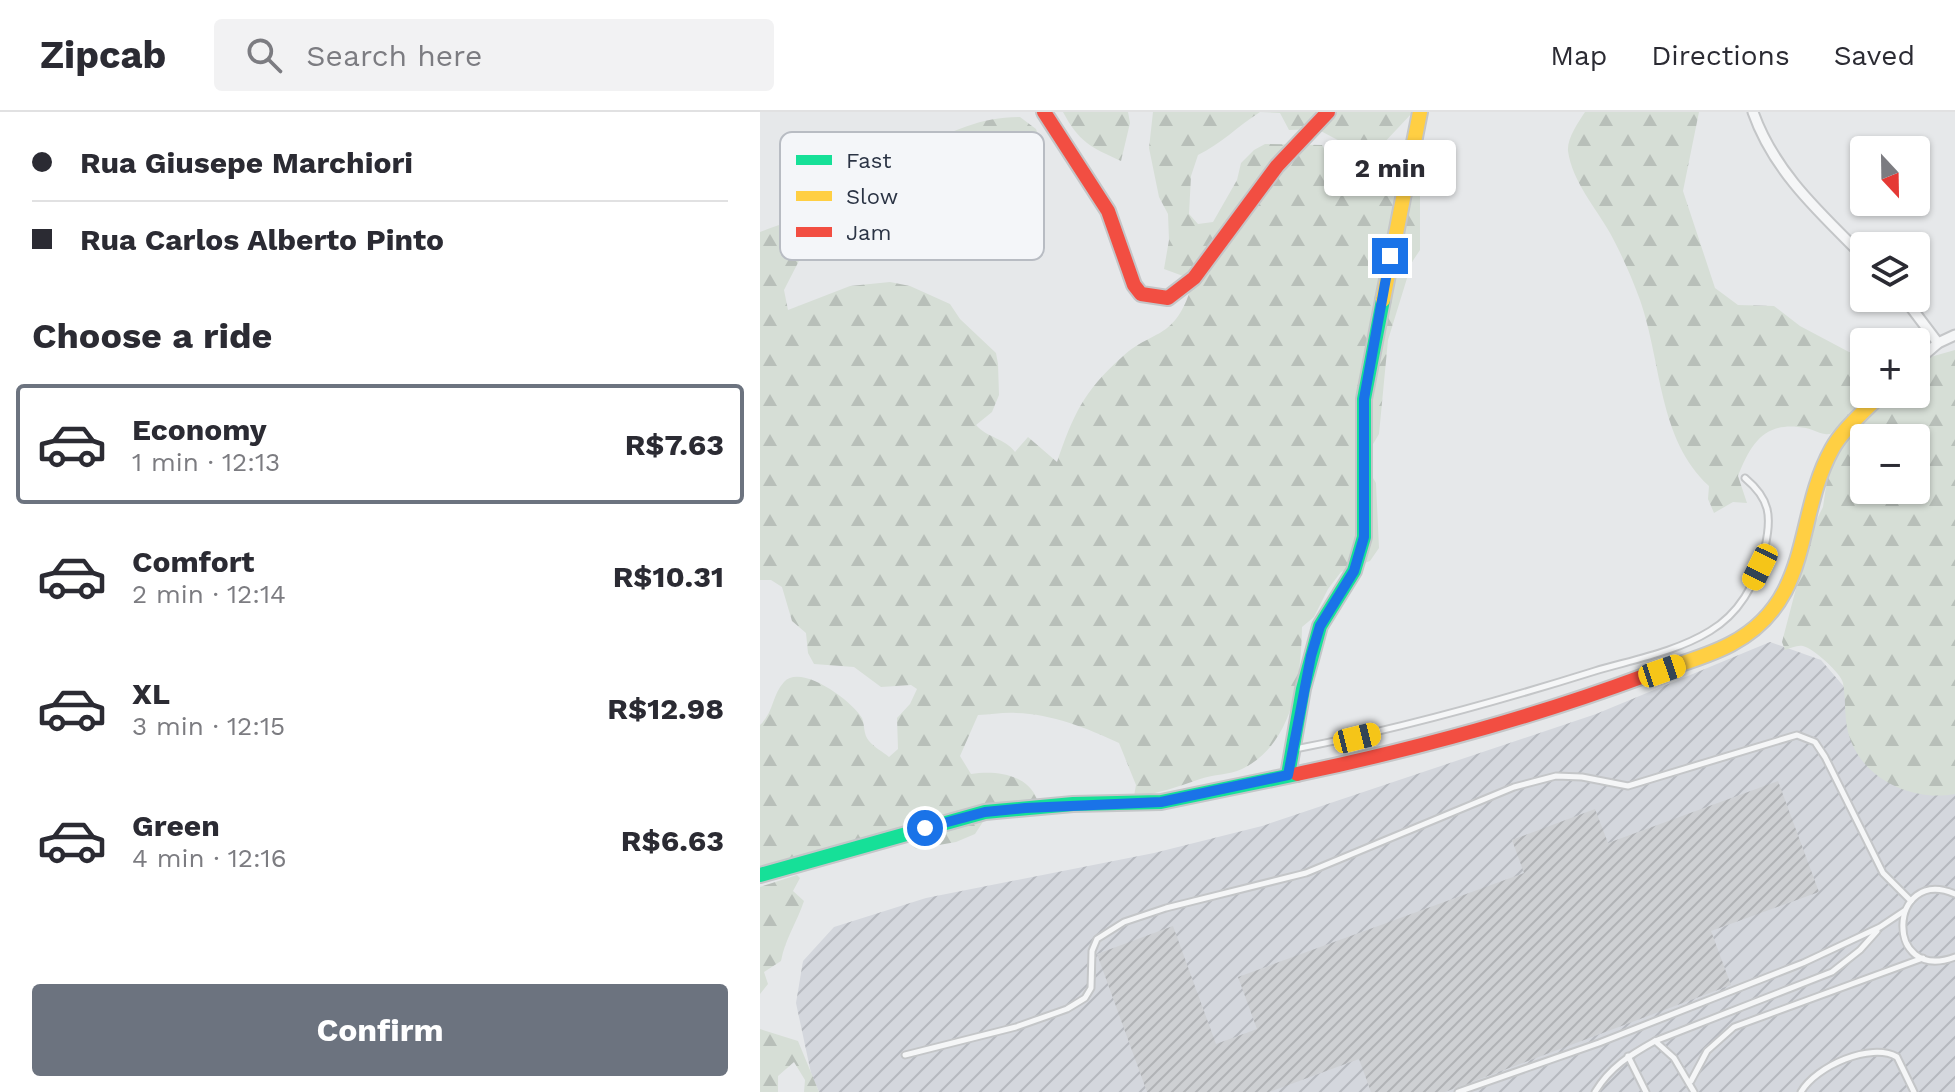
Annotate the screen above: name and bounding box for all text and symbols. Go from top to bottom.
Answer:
search box [214,19,774,91]
text: Zipcab [40,33,166,77]
icon: search [242,33,286,77]
text: Search here [306,38,482,73]
text: Map [1550,39,1607,72]
text: Directions [1651,39,1790,72]
text: Saved [1834,39,1915,72]
legend [780,132,1044,260]
north arrow [1850,136,1930,216]
map controls [1850,136,1930,504]
callout: 2 min [1324,140,1456,196]
text: Rua Giusepe Marchiori [80,145,413,180]
text: Fast [846,148,892,173]
text: 2 min [1354,153,1426,183]
text: Slow [846,184,898,209]
text: Jam [846,220,891,245]
text: Rua Carlos Alberto Pinto [80,222,444,257]
button: layers [1850,232,1930,312]
route end [1372,238,1408,274]
text: Choose a ride [32,315,272,357]
button: + [1850,328,1930,408]
icon: car [36,408,108,480]
text: Economy [132,412,267,447]
button: − [1850,424,1930,504]
text: R$7.63 [625,427,724,462]
text: 1 min · 12:13 [132,447,280,477]
icon: car [36,540,108,612]
car [1739,540,1781,594]
text: Comfort [132,544,254,579]
text: R$10.31 [613,559,724,594]
text: 2 min · 12:14 [132,579,286,609]
car [1635,652,1689,690]
icon: car [36,672,108,744]
text: XL [132,676,170,711]
text: R$12.98 [607,691,724,726]
text: 3 min · 12:15 [132,711,285,741]
car [1331,721,1383,755]
icon: car [36,804,108,876]
text: Green [132,808,220,843]
route start [907,810,943,846]
text: R$6.63 [621,823,724,858]
text: 4 min · 12:16 [132,843,287,873]
button: Confirm [32,984,728,1076]

